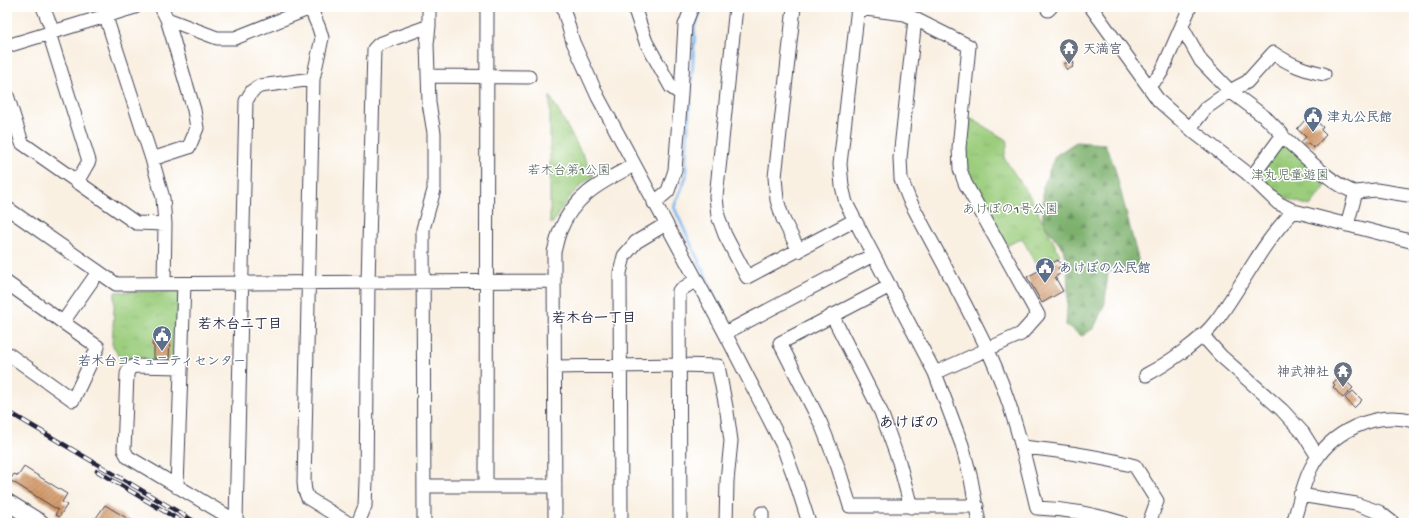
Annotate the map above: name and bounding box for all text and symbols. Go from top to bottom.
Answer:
temple icon: 天満宮 [1058,37,1080,65]
place label: 天満宮 [1083,42,1122,58]
public building icon: 津丸公民館 [1302,105,1324,133]
place label: 津丸公民館 [1327,110,1392,126]
park label: 若木台第1公園 [527,163,611,179]
park label: 津丸児童遊園 [1251,168,1329,184]
park label: あけぼの1号公園 [962,202,1058,218]
public building icon: あけぼの公民館 [1034,256,1056,284]
place label: あけぼの公民館 [1059,261,1150,277]
district label: 若木台一丁目 [552,310,636,328]
district label: 若木台二丁目 [198,316,282,334]
public building icon: 若木台コミュ二ティセンター [151,324,173,352]
place label: 若木台コミュ二ティセンター [78,354,246,370]
temple icon: 神武神社 [1332,360,1354,388]
place label: 神武神社 [1277,365,1329,381]
district label: あけぼの [879,415,939,433]

